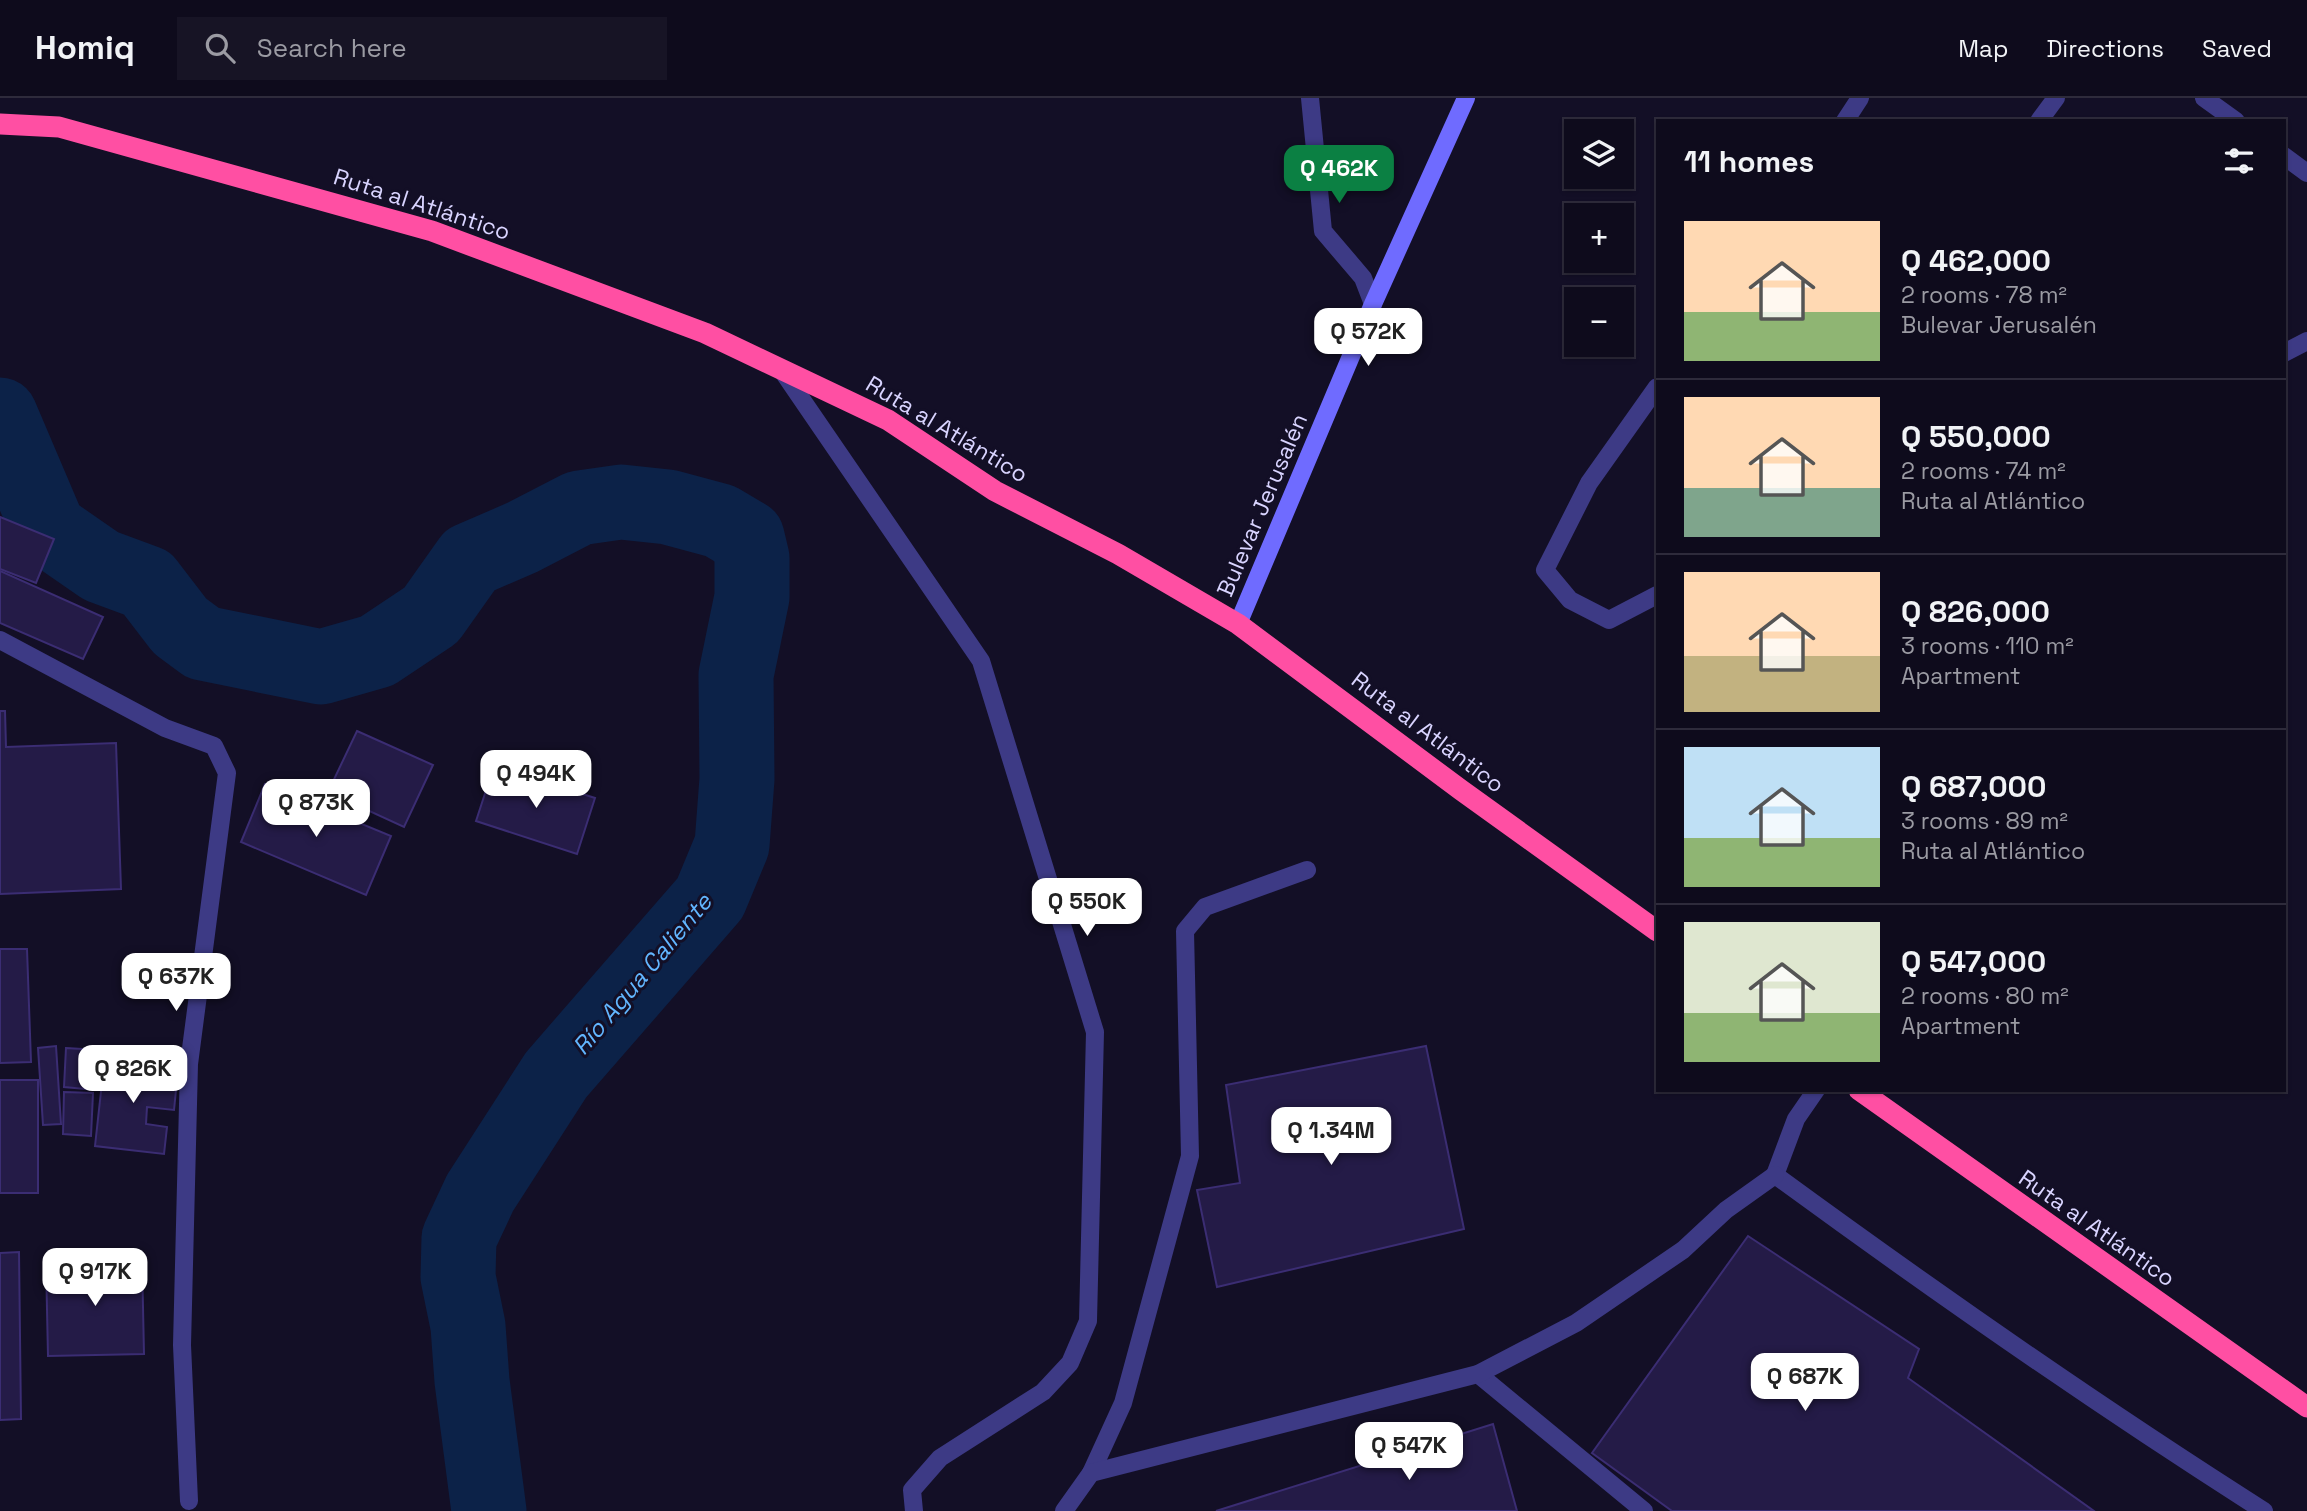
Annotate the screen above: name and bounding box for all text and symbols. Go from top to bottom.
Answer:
search box [177,17,667,80]
text: Homiq [35,27,135,69]
icon: search [201,29,239,67]
text: Search here [257,31,407,65]
text: Map [1958,33,2008,64]
text: Directions [2046,33,2164,64]
text: Saved [2202,33,2272,64]
map controls [1564,119,1634,357]
button: layers [1564,119,1634,189]
text: 11 homes [1684,142,1814,181]
icon: filters [2220,142,2258,180]
pin: Q 462K [1282,146,1396,205]
text: Q 462K [1300,153,1378,183]
street label: Ruta al Atlántico [330,161,514,247]
button: + [1564,203,1634,273]
text: Q 462,000 [1901,241,2051,280]
icon: home [1740,249,1824,333]
text: 2 rooms · 78 m² [1901,280,2067,310]
button: − [1564,287,1634,357]
pin: Q 572K [1311,308,1425,368]
text: Bulevar Jerusalén [1901,310,2097,340]
text: Q 572K [1330,316,1406,346]
street label: Ruta al Atlántico [860,369,1034,489]
street label: Bulevar Jerusalén [1210,409,1314,601]
text: Q 550,000 [1901,417,2051,456]
icon: home [1740,425,1824,509]
text: 2 rooms · 74 m² [1901,456,2066,486]
text: Ruta al Atlántico [1901,486,2085,516]
text: Q 826,000 [1901,592,2050,631]
icon: home [1740,600,1824,684]
text: 3 rooms · 110 m² [1901,631,2074,661]
text: Apartment [1901,661,2021,691]
street label: Ruta al Atlántico [1345,665,1511,799]
pin: Q 494K [479,750,593,810]
text: Q 494K [496,758,576,788]
text: Q 687,000 [1901,767,2047,806]
icon: home [1740,775,1824,859]
pin: Q 873K [259,780,373,839]
text: Q 873K [278,787,354,817]
text: 3 rooms · 89 m² [1901,806,2068,836]
text: Ruta al Atlántico [1901,836,2085,866]
pin: Q 550K [1030,878,1144,938]
water label: Río Agua Caliente [565,886,719,1061]
text: Q 550K [1048,886,1126,916]
text: Q 547,000 [1901,942,2046,981]
icon: home [1740,950,1824,1034]
pin: Q 637K [119,954,233,1013]
text: Q 637K [138,961,214,991]
text: 2 rooms · 80 m² [1901,981,2069,1011]
text: Apartment [1901,1011,2021,1041]
pin: Q 826K [76,1046,190,1105]
text: Q 826K [94,1053,172,1083]
pin: Q 1.34M [1266,1108,1396,1167]
text: Q 1.34M [1287,1115,1375,1145]
street label: Ruta al Atlántico [2013,1163,2181,1293]
pin: Q 917K [38,1248,152,1308]
text: Q 917K [58,1256,132,1286]
pin: Q 687K [1748,1354,1862,1413]
text: Q 687K [1767,1361,1843,1391]
pin: Q 547K [1352,1422,1466,1482]
text: Q 547K [1371,1430,1447,1460]

